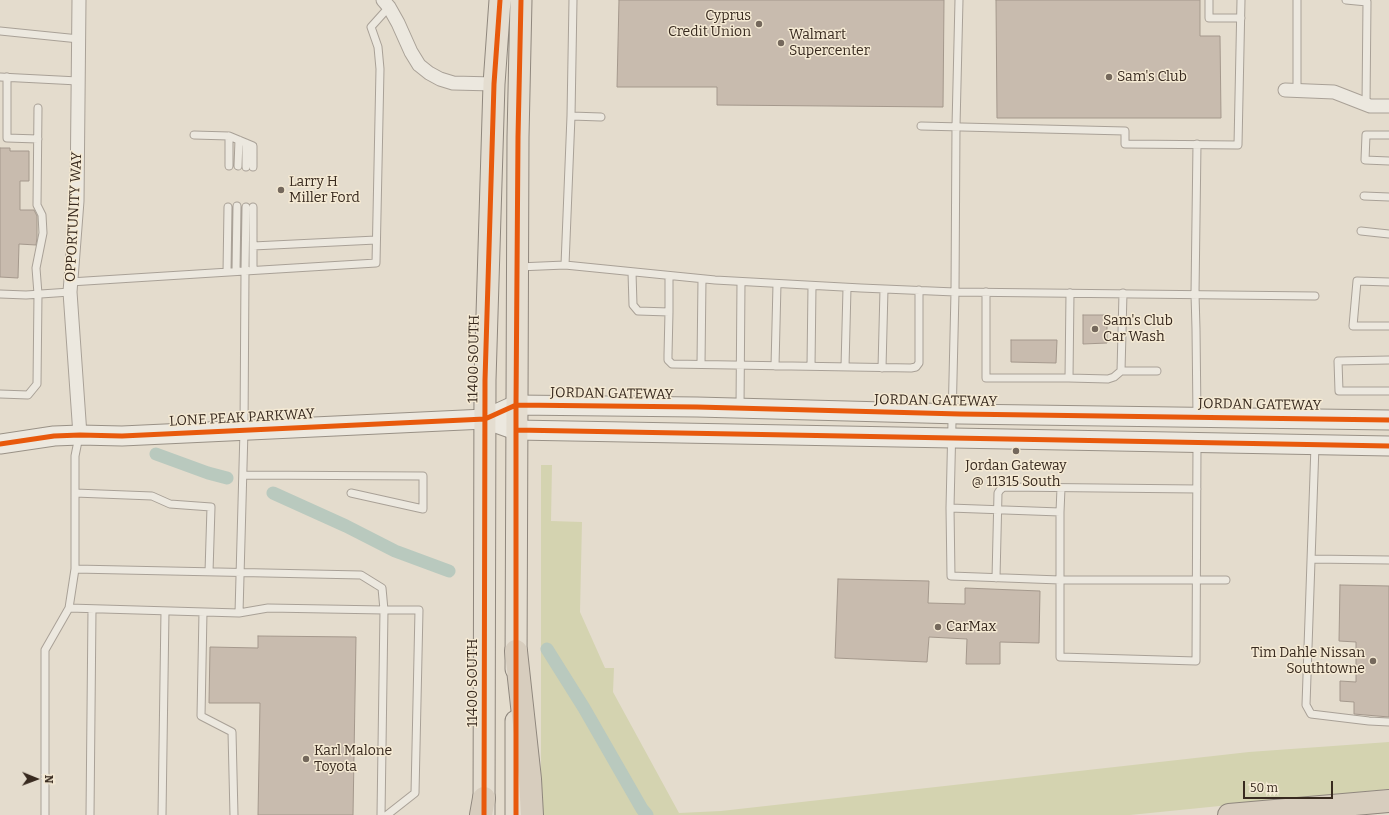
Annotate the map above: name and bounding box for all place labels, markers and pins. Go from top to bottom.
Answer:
place label: Cyprus Credit Union [668,8,751,40]
marker: Cyprus Credit Union [754,19,764,29]
place label: Walmart Supercenter [789,27,870,60]
marker: Walmart Supercenter [776,38,786,48]
place label: Sam's Club [1117,69,1187,85]
marker: Sam's Club [1104,72,1114,82]
place label: Larry H Miller Ford [289,174,360,206]
marker: Larry H Miller Ford [276,185,286,195]
place label: Sam's Club Car Wash [1103,313,1173,346]
marker: Sam's Club Car Wash [1090,324,1100,334]
marker: Jordan Gateway @ 11315 South [1011,446,1021,456]
place label: Jordan Gateway @ 11315 South [965,458,1067,490]
place label: CarMax [946,619,996,635]
marker: CarMax [933,622,943,632]
place label: Tim Dahle Nissan Southtowne [1251,645,1365,678]
marker: Tim Dahle Nissan Southtowne [1368,656,1378,666]
place label: Karl Malone Toyota [314,743,392,776]
marker: Karl Malone Toyota [301,754,311,764]

